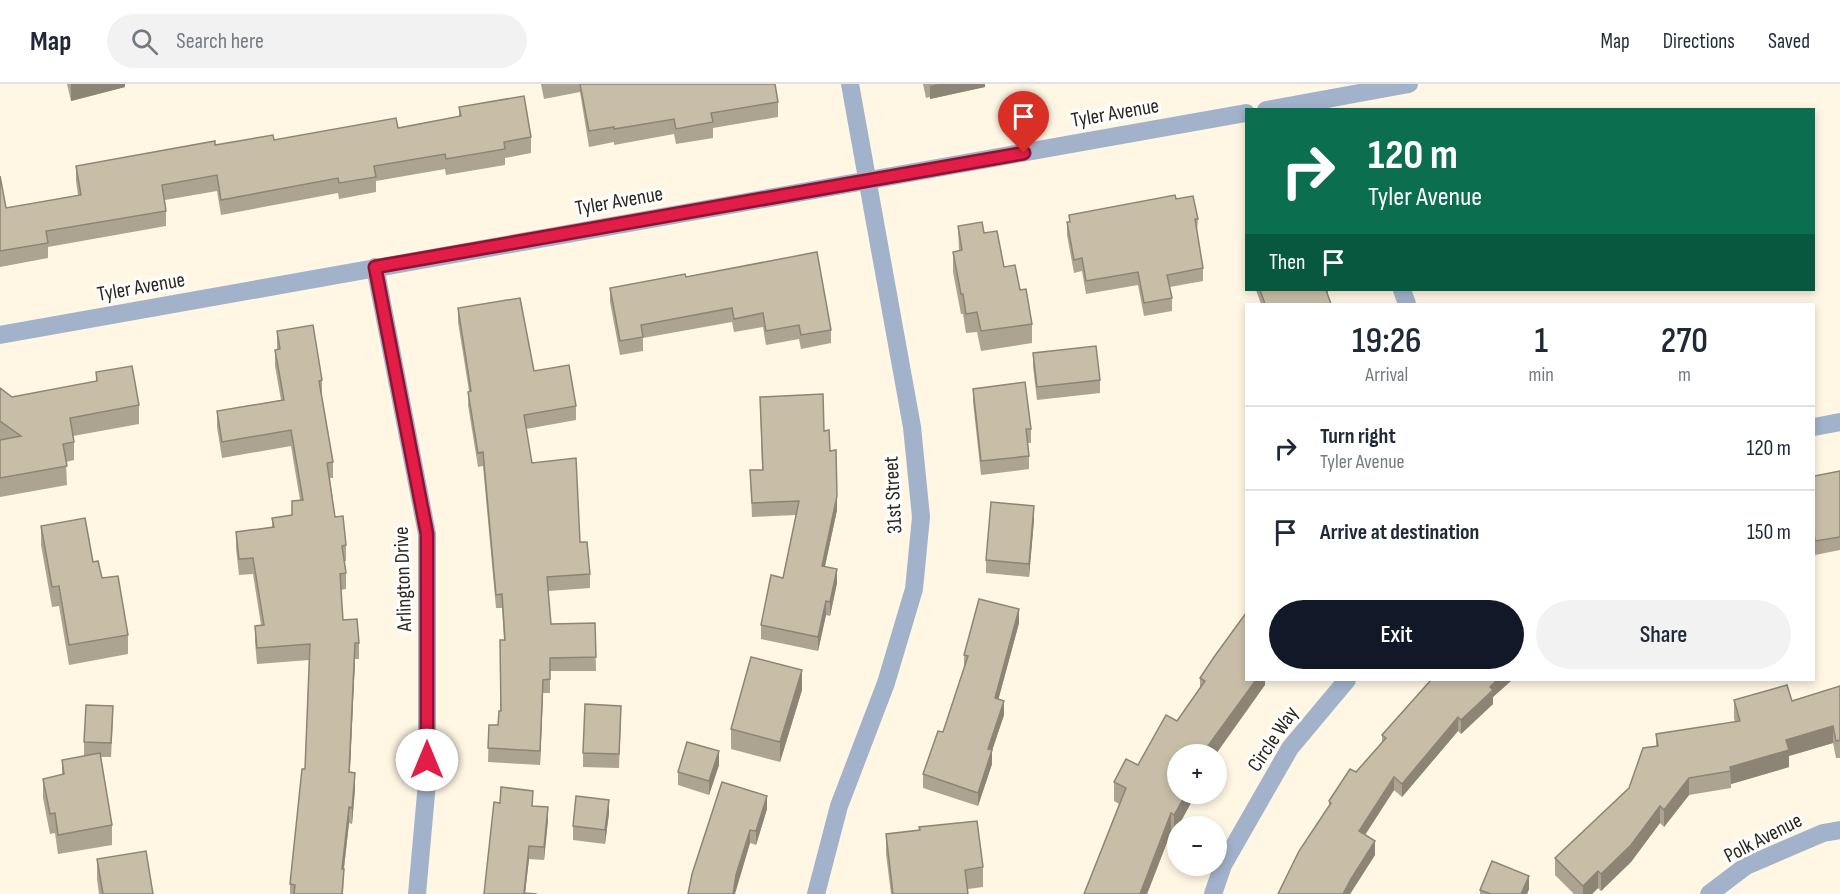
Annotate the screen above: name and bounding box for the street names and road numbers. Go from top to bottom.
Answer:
street label: Tyler Avenue [1069,93,1161,133]
street label: Tyler Avenue [573,181,665,221]
street label: Tyler Avenue [95,267,187,307]
street label: 31st Street [878,456,908,534]
street label: Arlington Drive [389,526,417,633]
street label: Circle Way [1242,702,1304,776]
street label: Polk Avenue [1720,808,1806,868]

